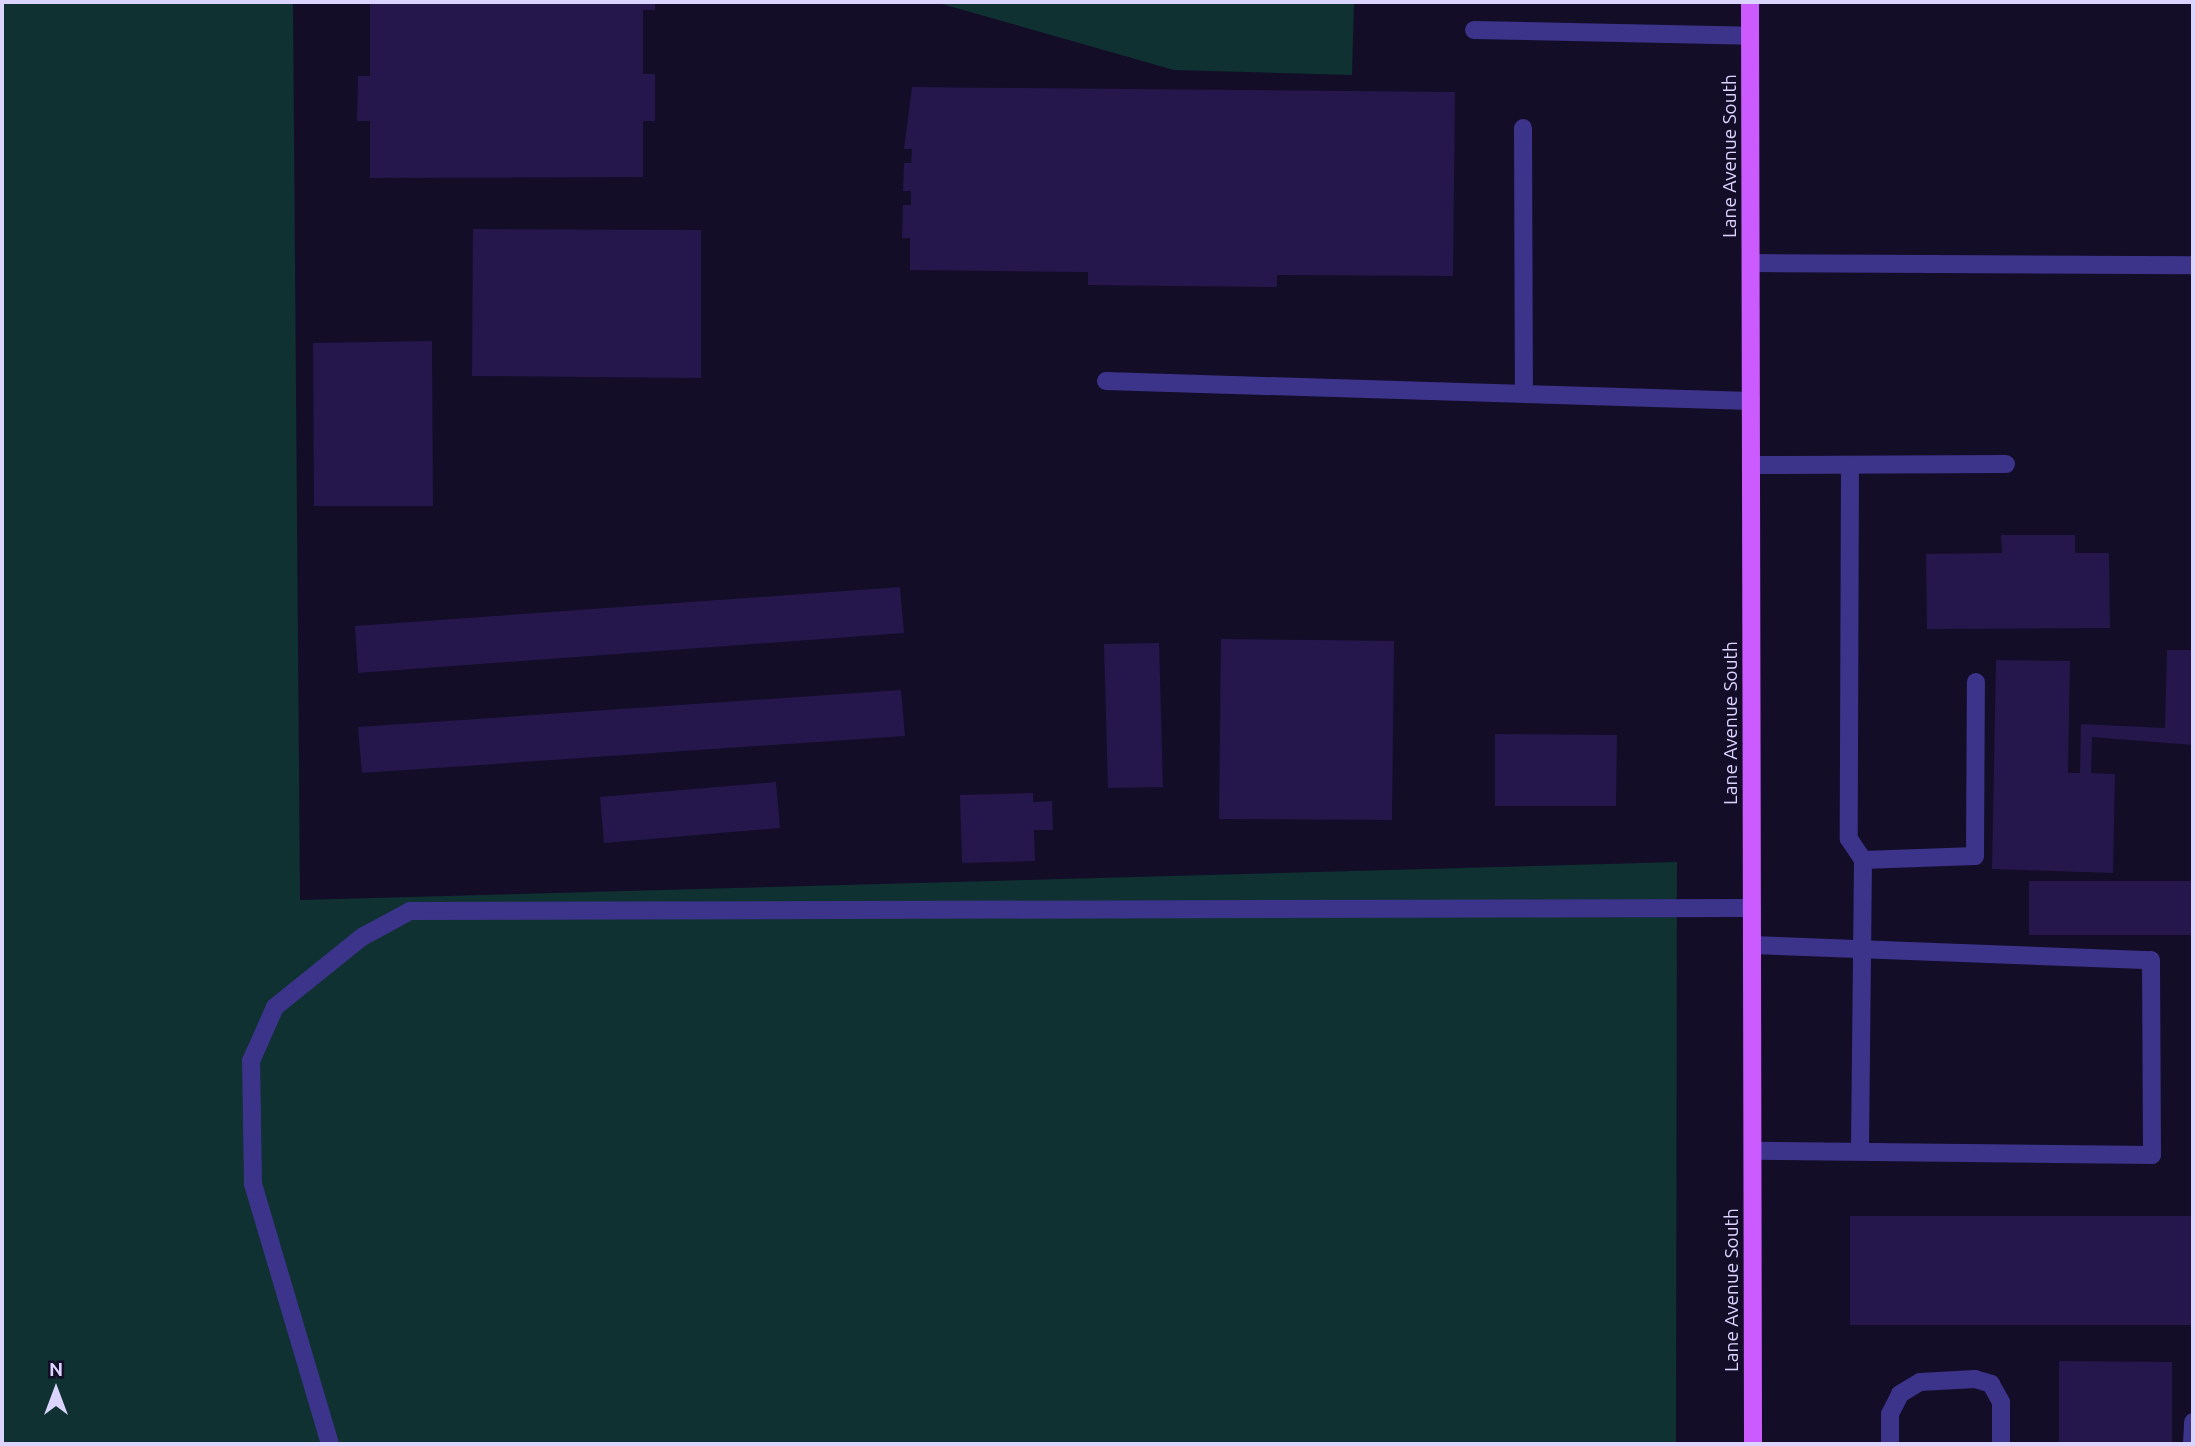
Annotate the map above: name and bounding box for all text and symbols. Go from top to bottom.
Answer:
street label: Lane Avenue South [1719,74,1741,238]
street label: Lane Avenue South [1720,641,1742,805]
street label: Lane Avenue South [1721,1208,1743,1372]
north arrow [21,1355,91,1425]
text: N [49,1358,63,1380]

